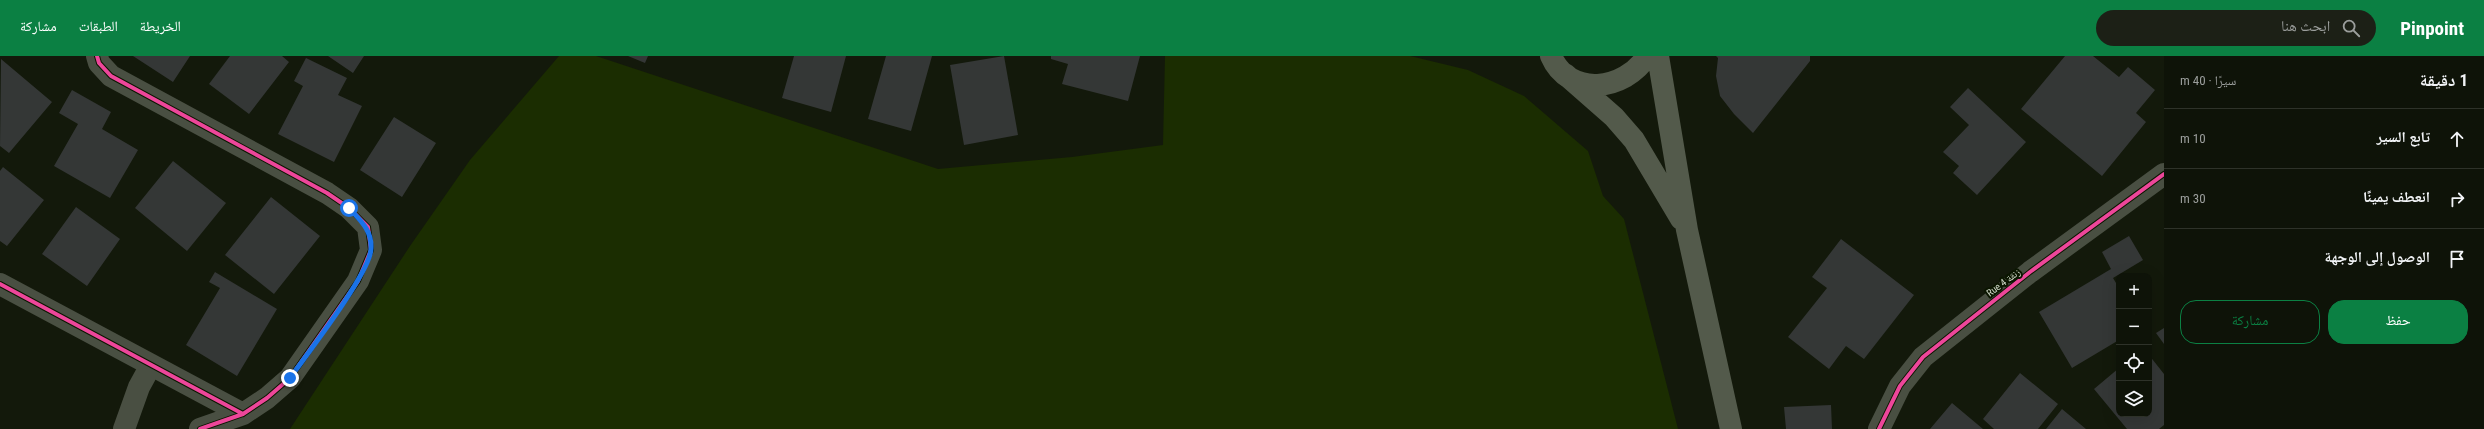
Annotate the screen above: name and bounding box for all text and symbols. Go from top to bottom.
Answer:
search box [2096,10,2376,46]
text: ابحث هنا [2281,17,2330,35]
icon: search [2340,17,2362,39]
text: Pinpoint [2400,17,2464,40]
text: مشاركة [20,18,57,34]
text: الطبقات [79,18,118,34]
text: الخريطة [140,18,181,34]
text: 1 دقيقة [2420,70,2468,90]
text: سيرًا · 40 m [2180,73,2236,88]
text: تابع السير [2377,128,2430,146]
icon: ahead [2446,128,2468,150]
text: 10 m [2180,131,2206,146]
text: انعطف يمينًا [2363,188,2430,206]
icon: right [2446,188,2468,210]
text: 30 m [2180,191,2206,206]
route start [340,199,358,217]
text: الوصول إلى الوجهة [2324,248,2430,266]
icon: arrive [2446,248,2468,270]
street label: Rue 4 زنقة [1984,266,2022,299]
map controls [2116,273,2152,417]
button: + [2116,273,2152,309]
button: مشاركة [2180,300,2320,344]
button: حفظ [2328,300,2468,344]
button: − [2116,309,2152,345]
button: locate [2116,345,2152,381]
route end [281,369,299,387]
button: layers [2116,381,2152,417]

